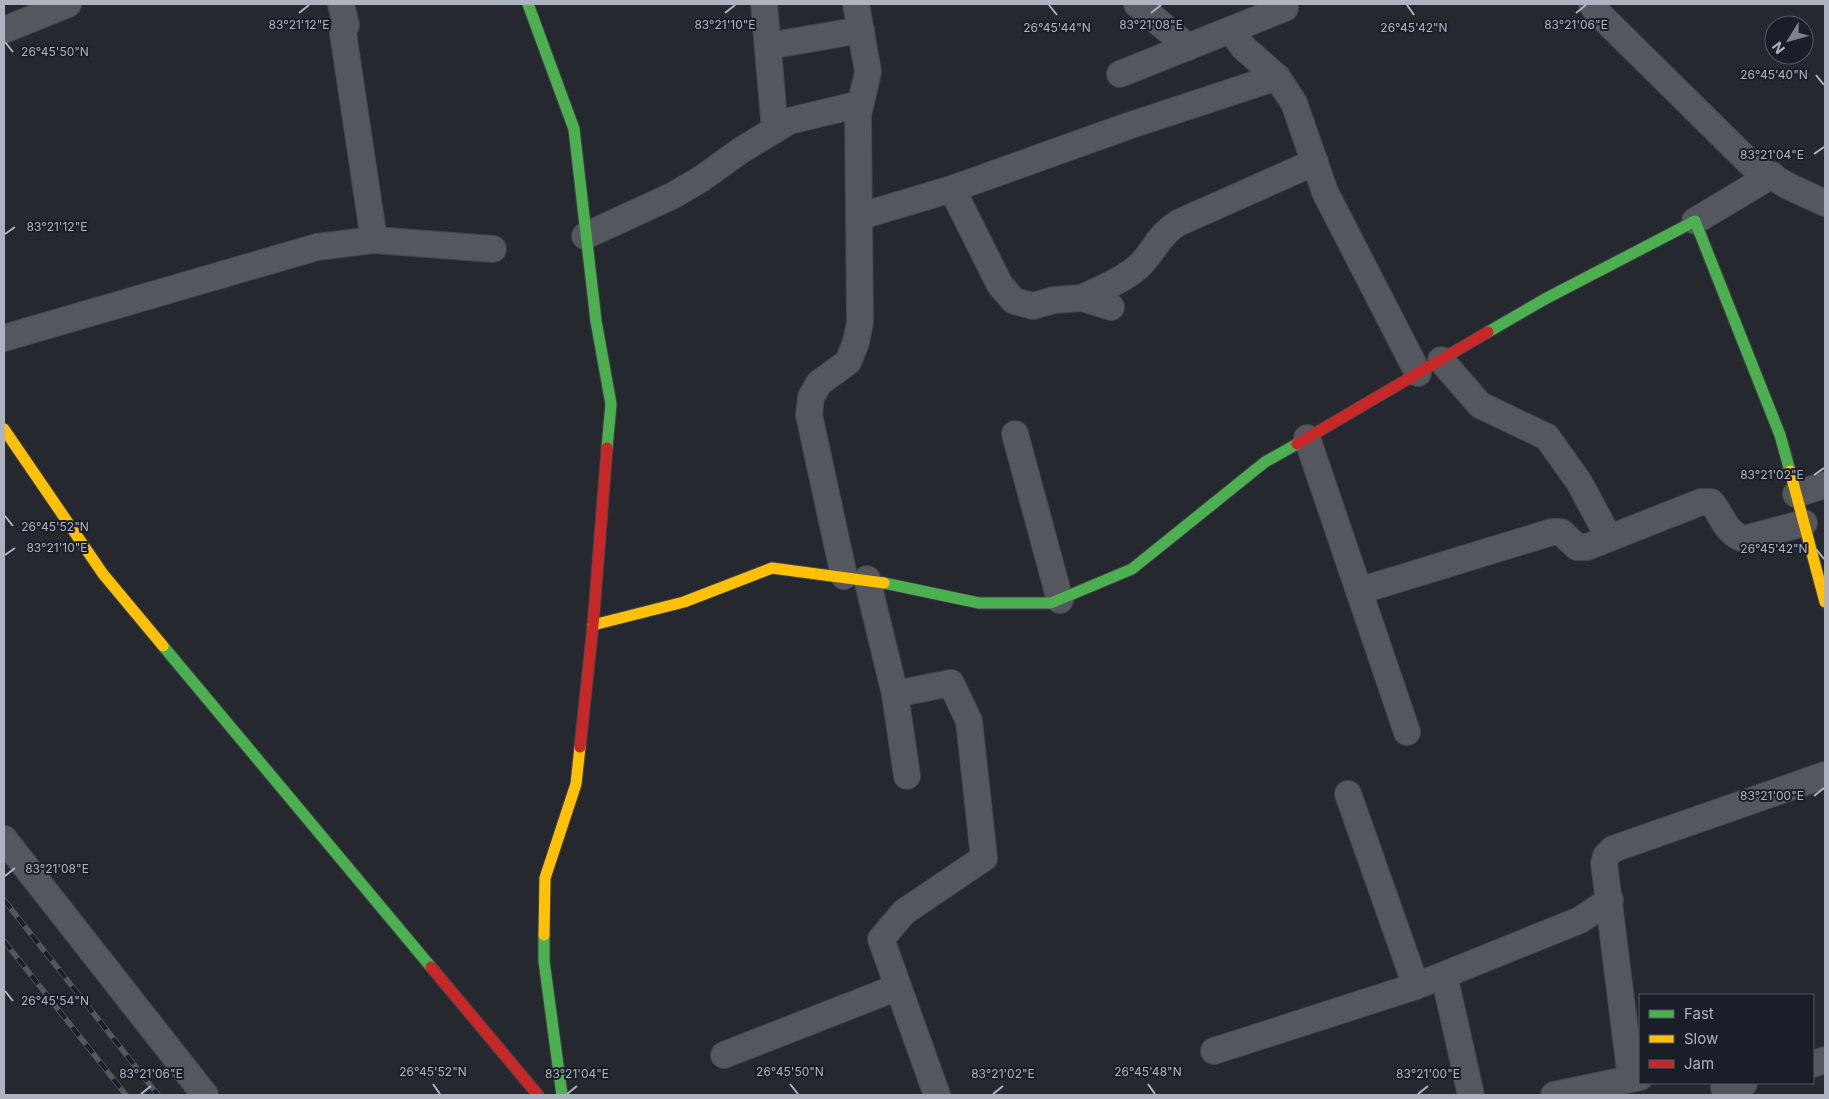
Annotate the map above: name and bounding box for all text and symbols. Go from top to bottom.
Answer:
north arrow [1764,15,1814,65]
text: 83°21'12"E [269,17,329,32]
text: 83°21'10"E [694,17,756,32]
text: 83°21'08"E [1119,17,1183,32]
text: 83°21'06"E [1544,17,1608,32]
text: 26°45'44"N [1023,20,1091,35]
text: 26°45'42"N [1380,20,1448,35]
text: N [1768,39,1788,58]
text: 26°45'50"N [21,44,89,59]
text: 26°45'40"N [1740,67,1808,82]
text: 83°21'04"E [1740,147,1804,162]
text: 83°21'12"E [27,219,87,234]
text: 83°21'02"E [1740,467,1804,482]
text: 26°45'52"N [21,519,89,534]
text: 83°21'10"E [26,540,88,555]
text: 26°45'42"N [1740,541,1808,556]
text: 83°21'00"E [1740,788,1804,803]
text: 83°21'08"E [25,861,89,876]
text: 26°45'54"N [21,993,89,1008]
legend [1639,994,1814,1084]
text: Fast [1684,1004,1714,1023]
text: Slow [1684,1029,1718,1048]
text: Jam [1684,1054,1714,1073]
text: 26°45'52"N [399,1064,467,1079]
text: 26°45'50"N [756,1064,824,1079]
text: 26°45'48"N [1114,1064,1182,1079]
text: 83°21'06"E [119,1066,183,1081]
text: 83°21'04"E [545,1066,609,1081]
text: 83°21'02"E [971,1066,1035,1081]
text: 83°21'00"E [1396,1066,1460,1081]

